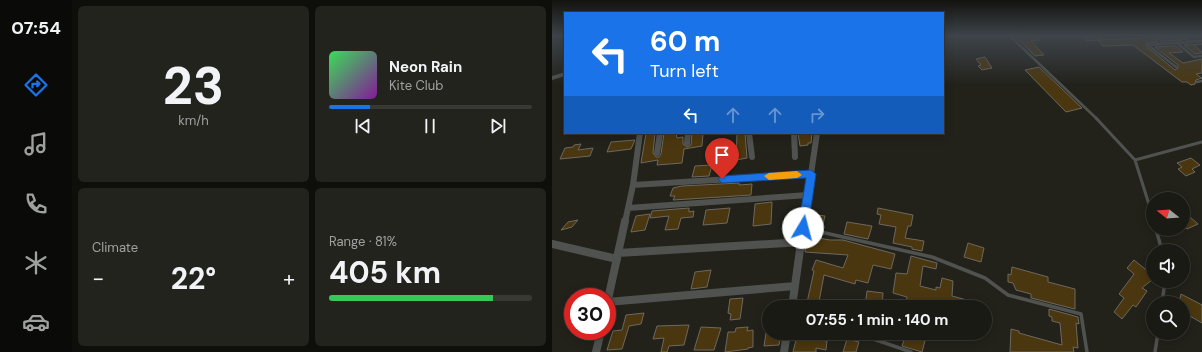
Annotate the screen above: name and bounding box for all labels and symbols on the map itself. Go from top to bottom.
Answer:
pin [705,138,739,179]
north arrow [1146,192,1190,236]
position arrow [782,207,824,249]
speed limit sign: 30 [564,288,616,340]

